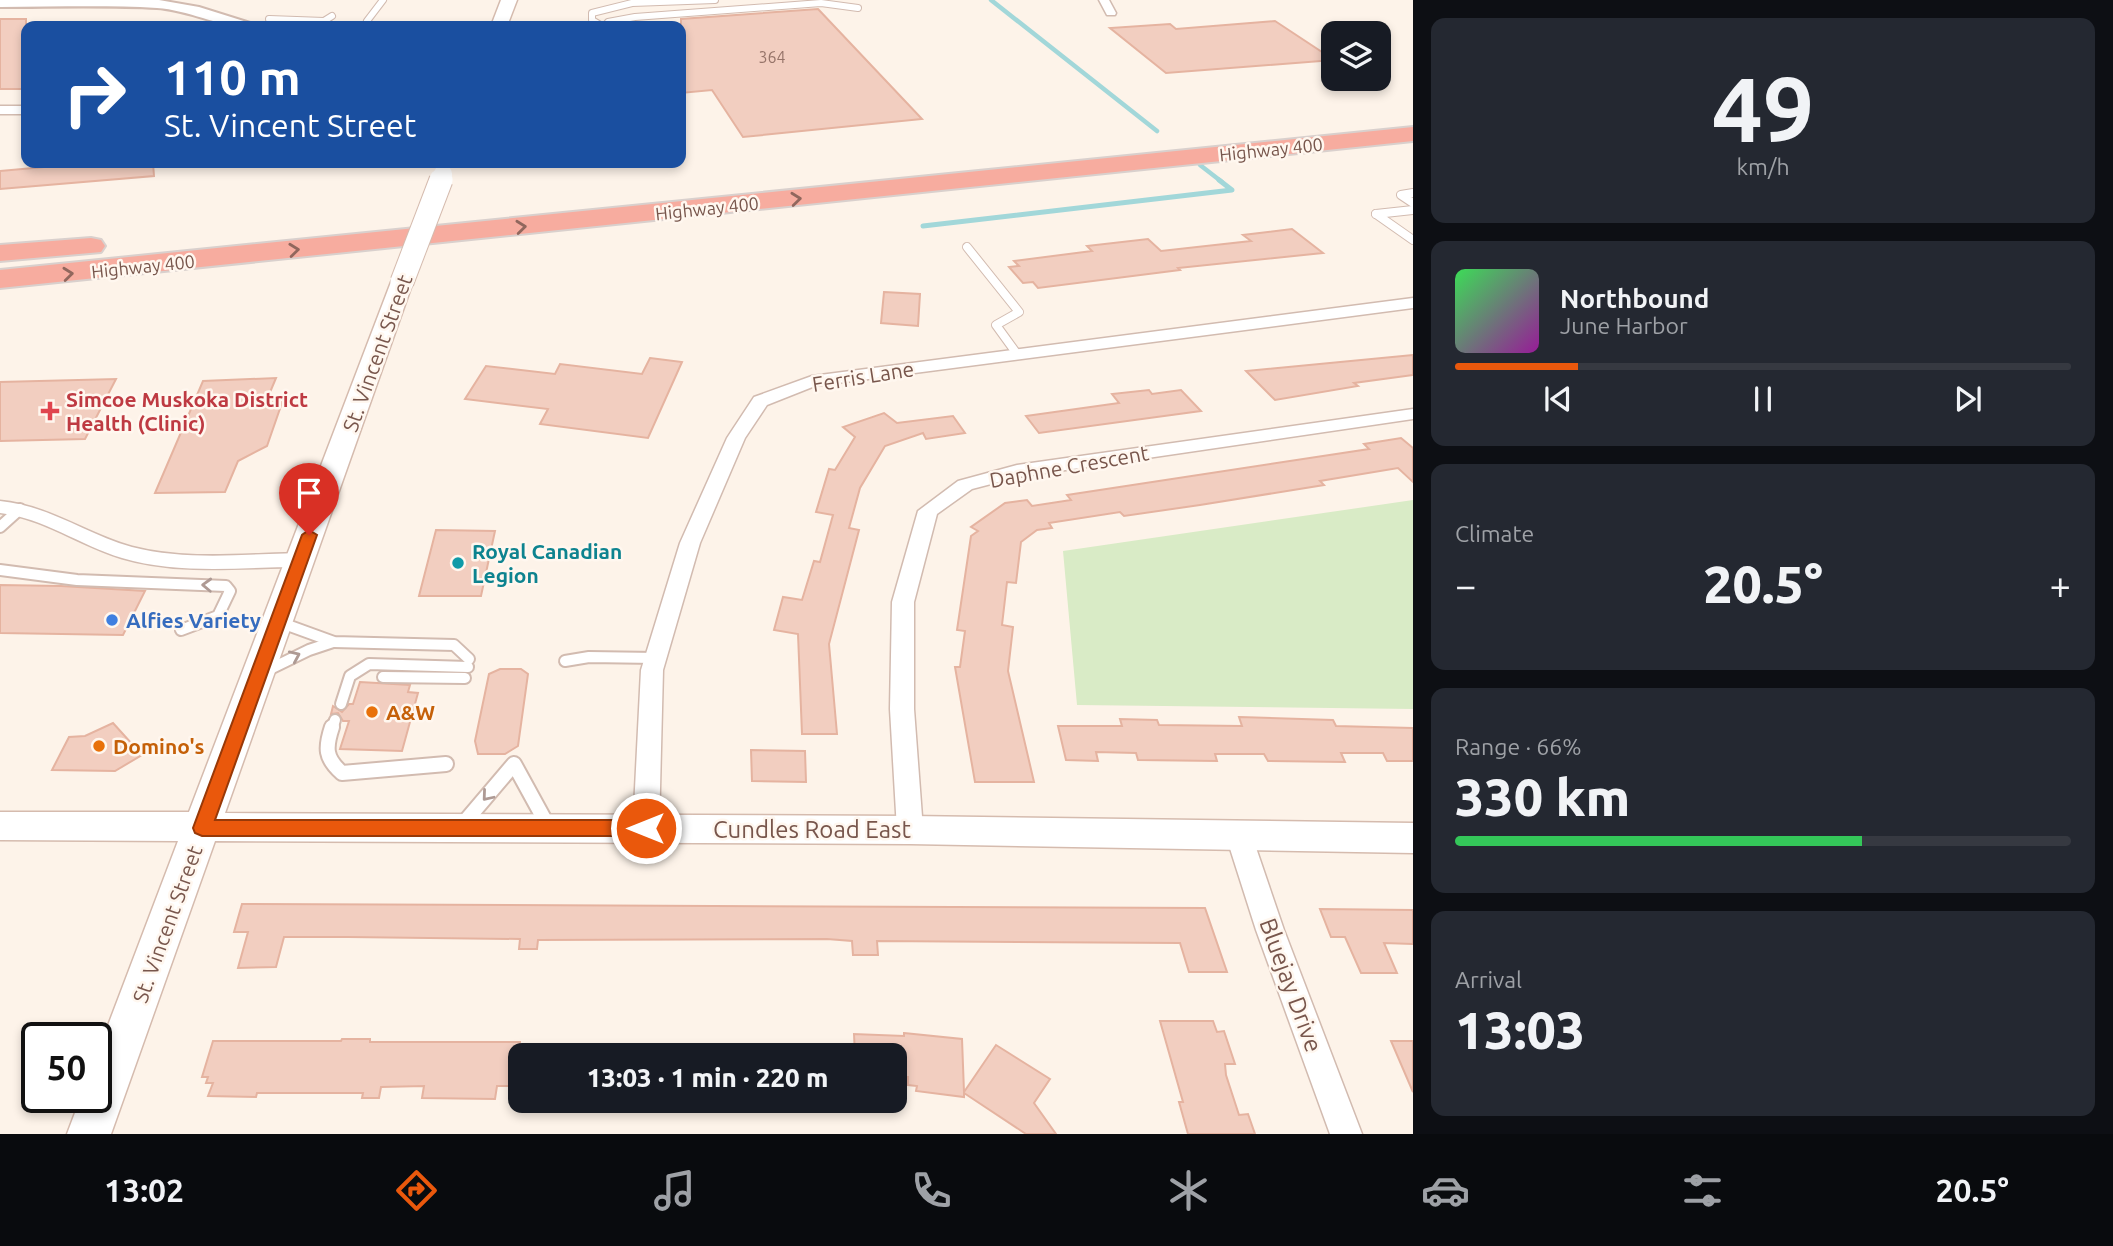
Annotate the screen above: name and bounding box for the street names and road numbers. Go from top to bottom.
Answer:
street label: Highway 400 [1218,134,1324,164]
street label: Highway 400 [654,193,760,223]
street label: Highway 400 [90,251,196,281]
street label: St. Vincent Street [337,271,417,435]
street label: Ferris Lane [810,356,916,396]
street label: Daphne Crescent [987,440,1151,492]
street label: Cundles Road East [713,816,911,843]
street label: St. Vincent Street [127,842,207,1006]
street label: Bluejay Drive [1254,914,1328,1056]

